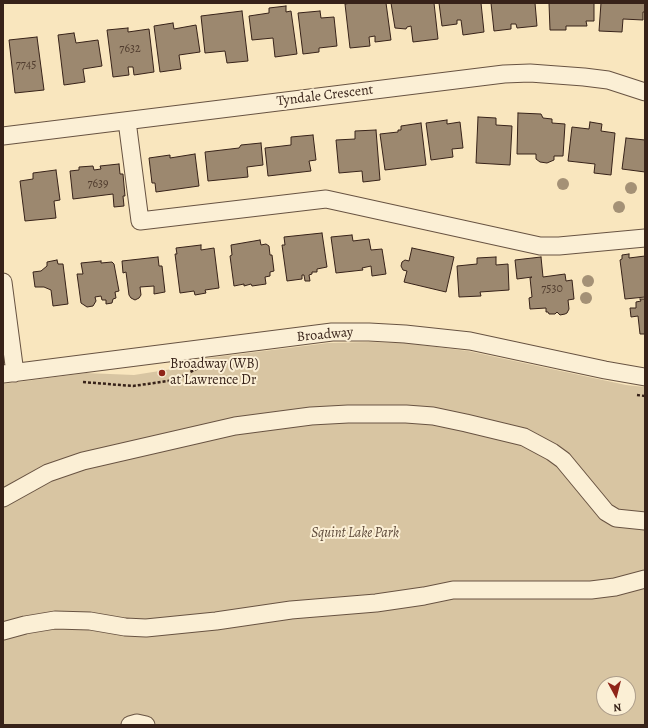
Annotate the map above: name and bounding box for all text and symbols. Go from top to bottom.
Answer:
house number: 7632 [119,42,141,56]
house number: 7745 [16,58,36,72]
street label: Tyndale Crescent [276,82,374,110]
house number: 7639 [87,177,109,191]
house number: 7530 [541,282,563,296]
street label: Broadway [296,324,354,346]
place label: Broadway (WB) at Lawrence Dr [170,357,258,390]
marker: Broadway (WB) at Lawrence Dr [157,368,167,378]
park label: Squint Lake Park [311,526,399,542]
north arrow [596,676,636,716]
text: N [613,699,622,715]

